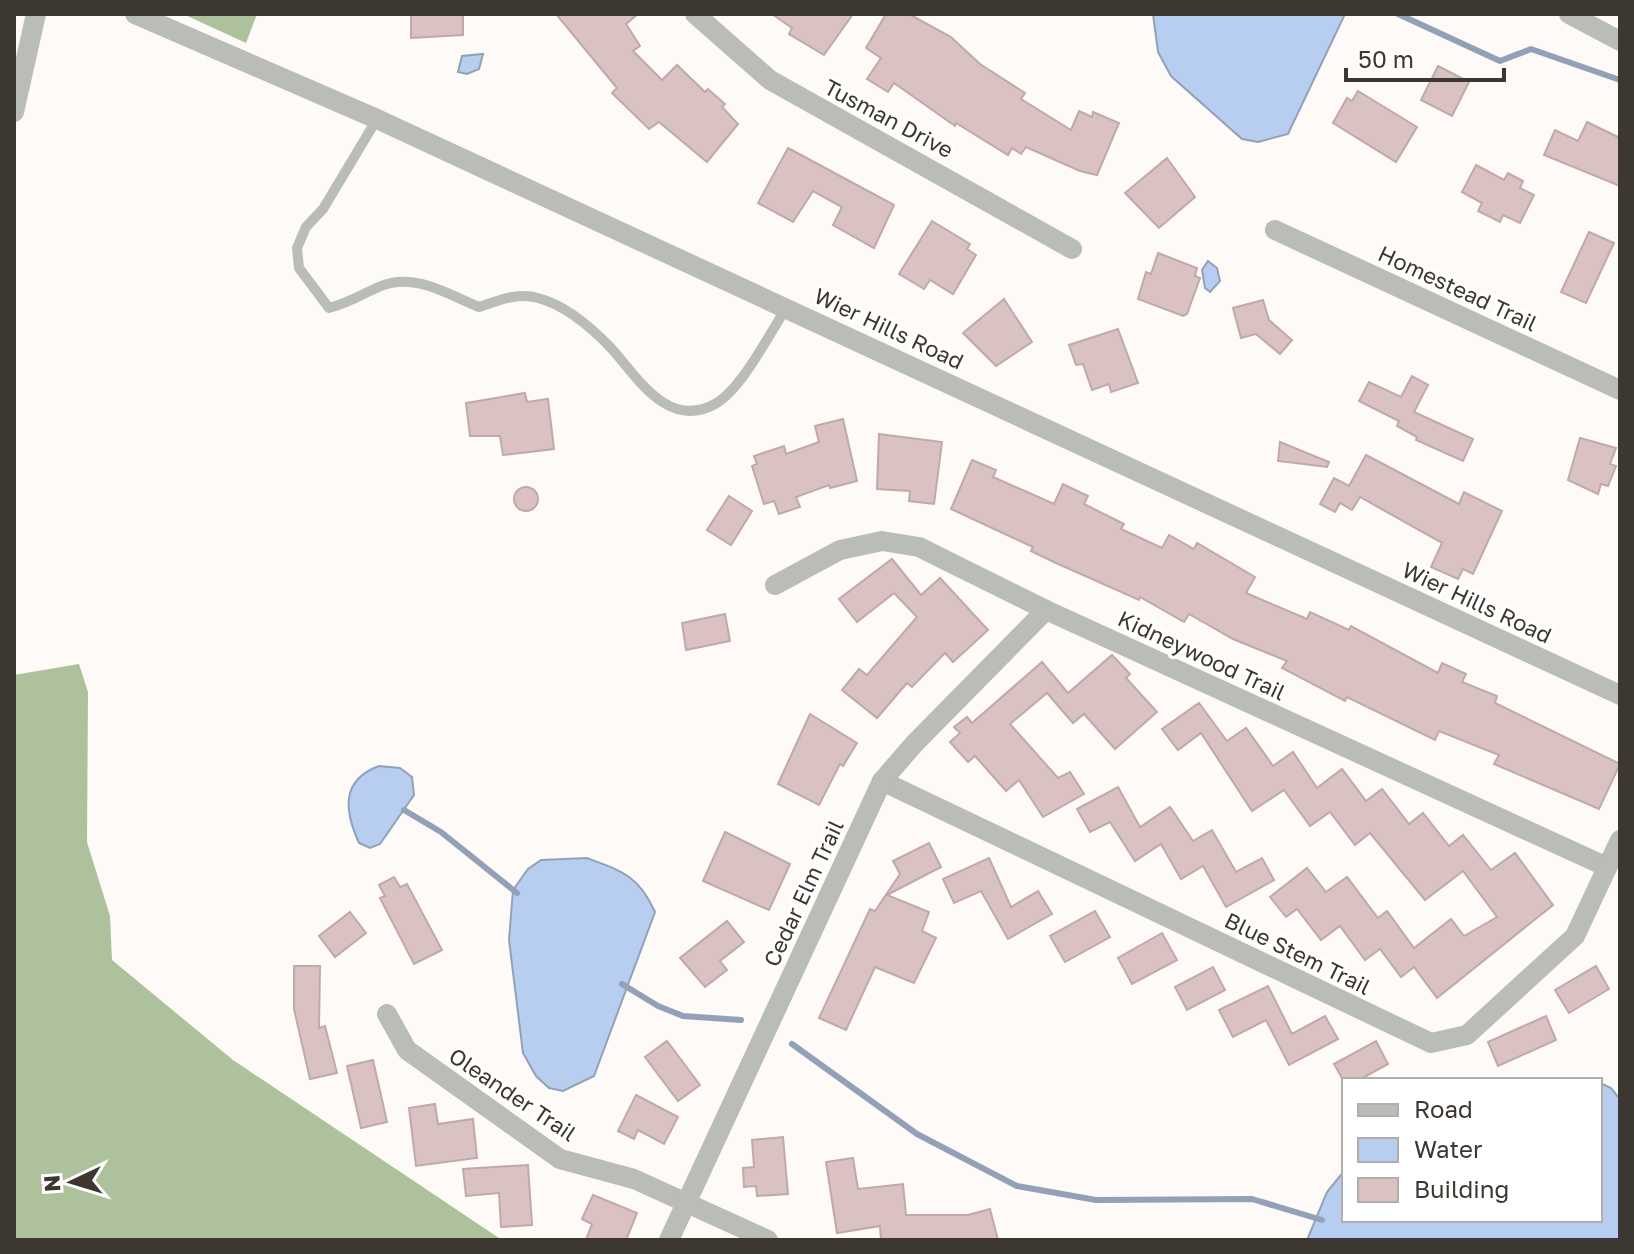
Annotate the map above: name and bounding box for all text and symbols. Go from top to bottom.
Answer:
scale bar [1346,32,1504,82]
text: 50 m [1358,44,1414,73]
street label: Tusman Drive [820,73,958,163]
street label: Homestead Trail [1374,239,1542,337]
street label: Wier Hills Road [810,282,968,374]
street label: Wier Hills Road [1398,556,1556,648]
street label: Kidneywood Trail [1114,604,1290,706]
street label: Cedar Elm Trail [757,815,849,971]
street label: Blue Stem Trail [1221,906,1375,1000]
street label: Oleander Trail [444,1042,582,1146]
legend [1342,1078,1602,1222]
text: Road [1414,1094,1473,1123]
text: Water [1414,1134,1482,1163]
north arrow [32,1142,112,1222]
text: N [37,1174,66,1193]
text: Building [1414,1174,1509,1203]

